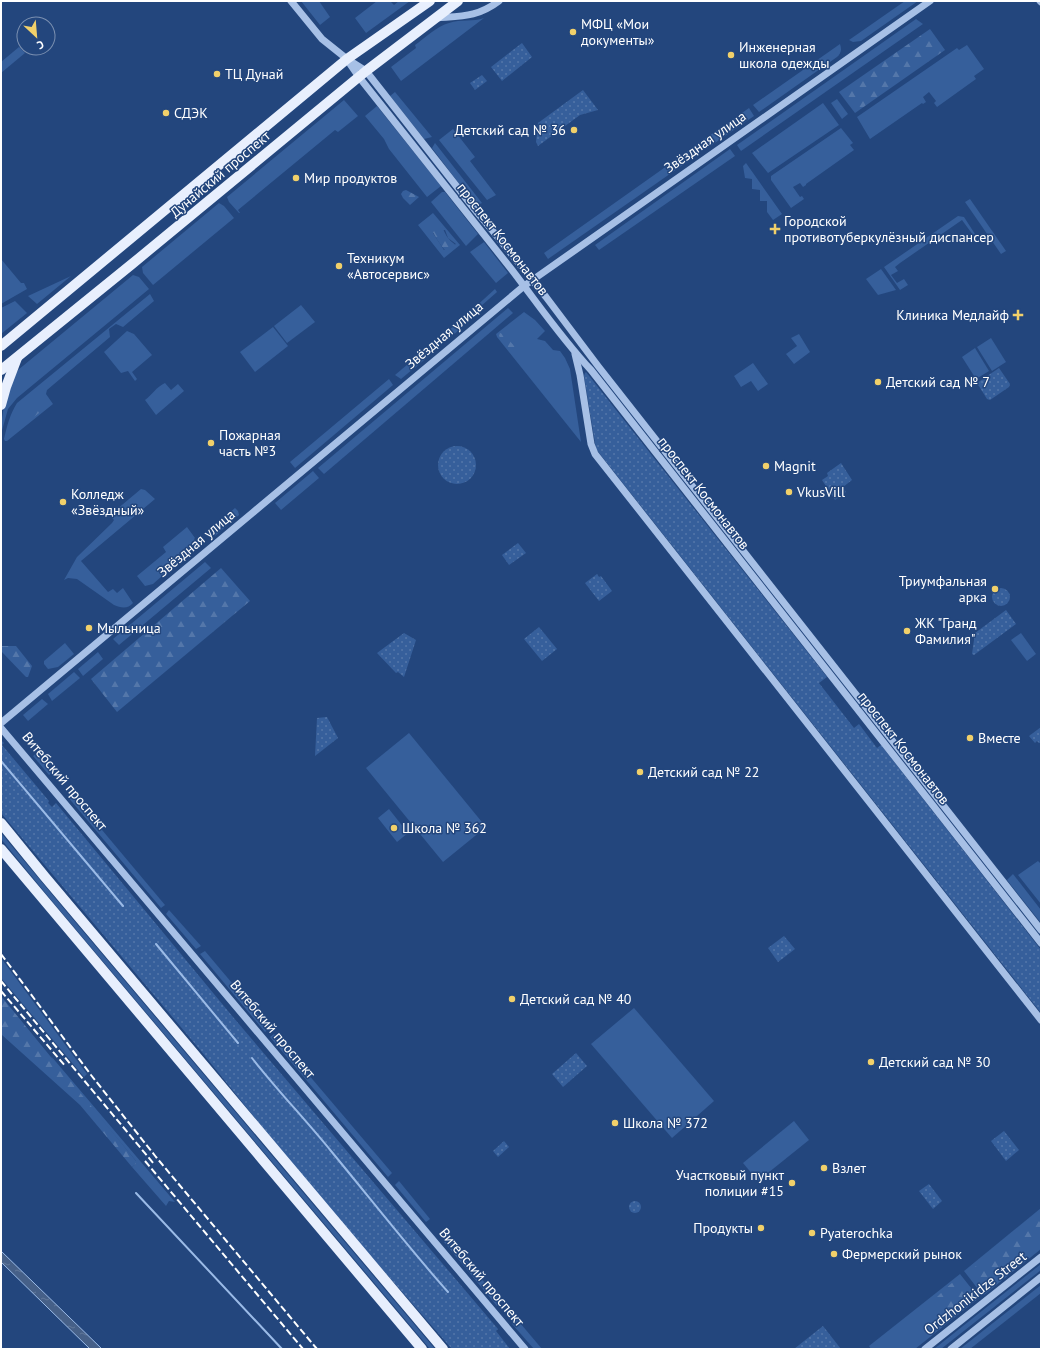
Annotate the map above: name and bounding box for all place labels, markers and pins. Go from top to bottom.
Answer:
place label: МФЦ «Мои документы» [581,15,655,49]
marker: МФЦ «Мои документы» [568,27,578,37]
place label: Инженерная школа одежды [739,38,829,72]
marker: Инженерная школа одежды [726,50,736,60]
place label: ТЦ Дунай [225,65,283,83]
marker: ТЦ Дунай [212,69,222,79]
place label: СДЭК [174,104,208,122]
marker: СДЭК [161,108,171,118]
place label: Детский сад № 36 [455,121,566,139]
marker: Детский сад № 36 [569,125,579,135]
place label: Мир продуктов [304,169,397,187]
marker: Мир продуктов [291,173,301,183]
place label: Городской противотуберкулёзный диспансер [784,212,994,246]
marker: Городской противотуберкулёзный диспансер [769,223,781,235]
place label: Техникум «Автосервис» [347,249,430,283]
marker: Техникум «Автосервис» [334,261,344,271]
place label: Клиника Медлайф [896,306,1009,324]
marker: Клиника Медлайф [1012,309,1024,321]
place label: Детский сад № 7 [886,373,990,391]
marker: Детский сад № 7 [873,377,883,387]
place label: Пожарная часть №3 [219,426,281,460]
marker: Пожарная часть №3 [206,438,216,448]
place label: Magnit [774,457,816,475]
marker: Magnit [761,461,771,471]
place label: VkusVill [796,483,845,501]
place label: Колледж «Звёздный» [71,485,145,519]
marker: VkusVill [784,487,794,497]
marker: Колледж «Звёздный» [58,497,68,507]
place label: Триумфальная арка [899,572,987,606]
marker: Триумфальная арка [990,584,1000,594]
place label: ЖК "Гранд Фамилия" [914,614,977,648]
place label: Мыльница [97,619,161,637]
marker: Мыльница [84,623,94,633]
marker: ЖК "Гранд Фамилия" [902,626,912,636]
place label: Вместе [978,729,1021,747]
marker: Вместе [965,733,975,743]
place label: Детский сад № 22 [648,763,759,781]
marker: Детский сад № 22 [635,767,645,777]
place label: Школа № 362 [402,819,487,837]
marker: Школа № 362 [389,823,399,833]
place label: Детский сад № 40 [520,990,632,1008]
marker: Детский сад № 40 [507,994,517,1004]
place label: Детский сад № 30 [879,1053,991,1071]
marker: Детский сад № 30 [866,1057,876,1067]
place label: Школа № 372 [623,1114,708,1132]
marker: Школа № 372 [610,1118,620,1128]
place label: Взлет [832,1159,867,1177]
marker: Взлет [819,1163,829,1173]
place label: Участковый пункт полиции #15 [676,1166,784,1200]
marker: Участковый пункт полиции #15 [787,1178,797,1188]
place label: Продукты [693,1219,753,1237]
marker: Продукты [756,1223,766,1233]
place label: Pyaterochka [820,1224,893,1242]
marker: Pyaterochka [807,1228,817,1238]
place label: Фермерский рынок [842,1245,962,1263]
marker: Фермерский рынок [829,1249,839,1259]

